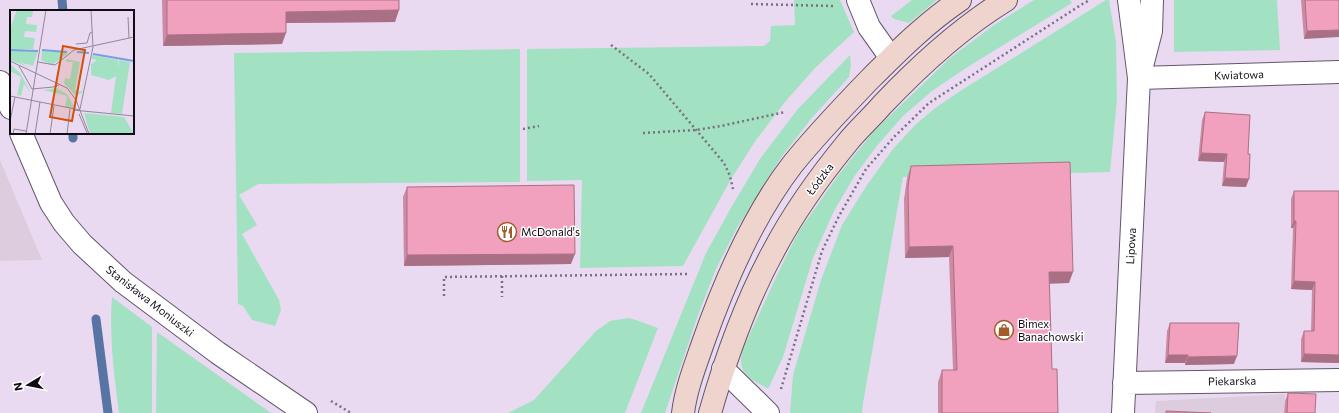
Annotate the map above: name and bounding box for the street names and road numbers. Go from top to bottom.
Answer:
street label: Kwiatowa [1214,67,1264,82]
street label: Łódzka [803,160,836,198]
street label: Lipowa [1123,227,1138,265]
street label: Stanisława Moniuszki [104,262,197,339]
street label: Piekarska [1208,374,1256,387]

